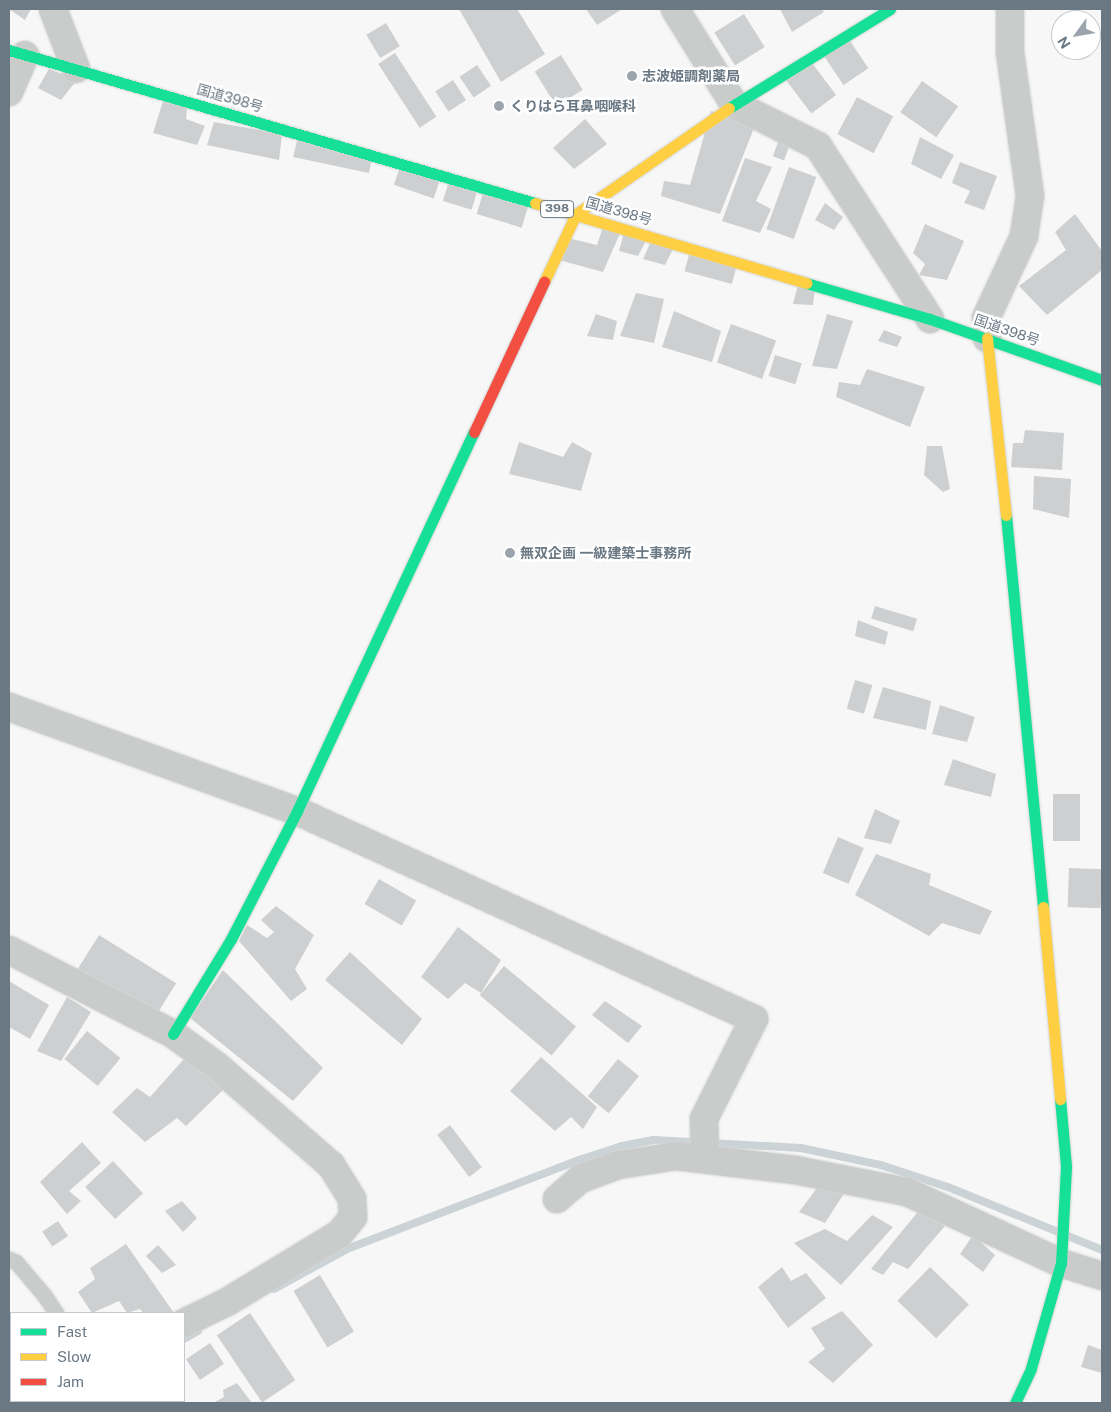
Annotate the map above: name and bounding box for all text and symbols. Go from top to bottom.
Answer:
north arrow [1051,10,1101,60]
text: N [1054,34,1074,51]
place label: 志波姫調剤薬局 [642,68,740,84]
marker: 志波姫調剤薬局 [626,70,638,82]
street label: 国道398号 [195,80,265,116]
place label: くりはら耳鼻咽喉科 [510,98,636,114]
marker: くりはら耳鼻咽喉科 [492,99,506,113]
street label: 国道398号 [584,193,654,229]
road number: 398 [540,200,574,218]
street label: 国道398号 [972,311,1042,349]
place label: 無双企画 一級建築士事務所 [520,545,691,561]
marker: 無双企画 一級建築士事務所 [504,547,516,559]
legend [10,1312,185,1402]
text: Fast [57,1323,87,1340]
text: Slow [57,1348,91,1365]
text: Jam [57,1373,84,1390]

